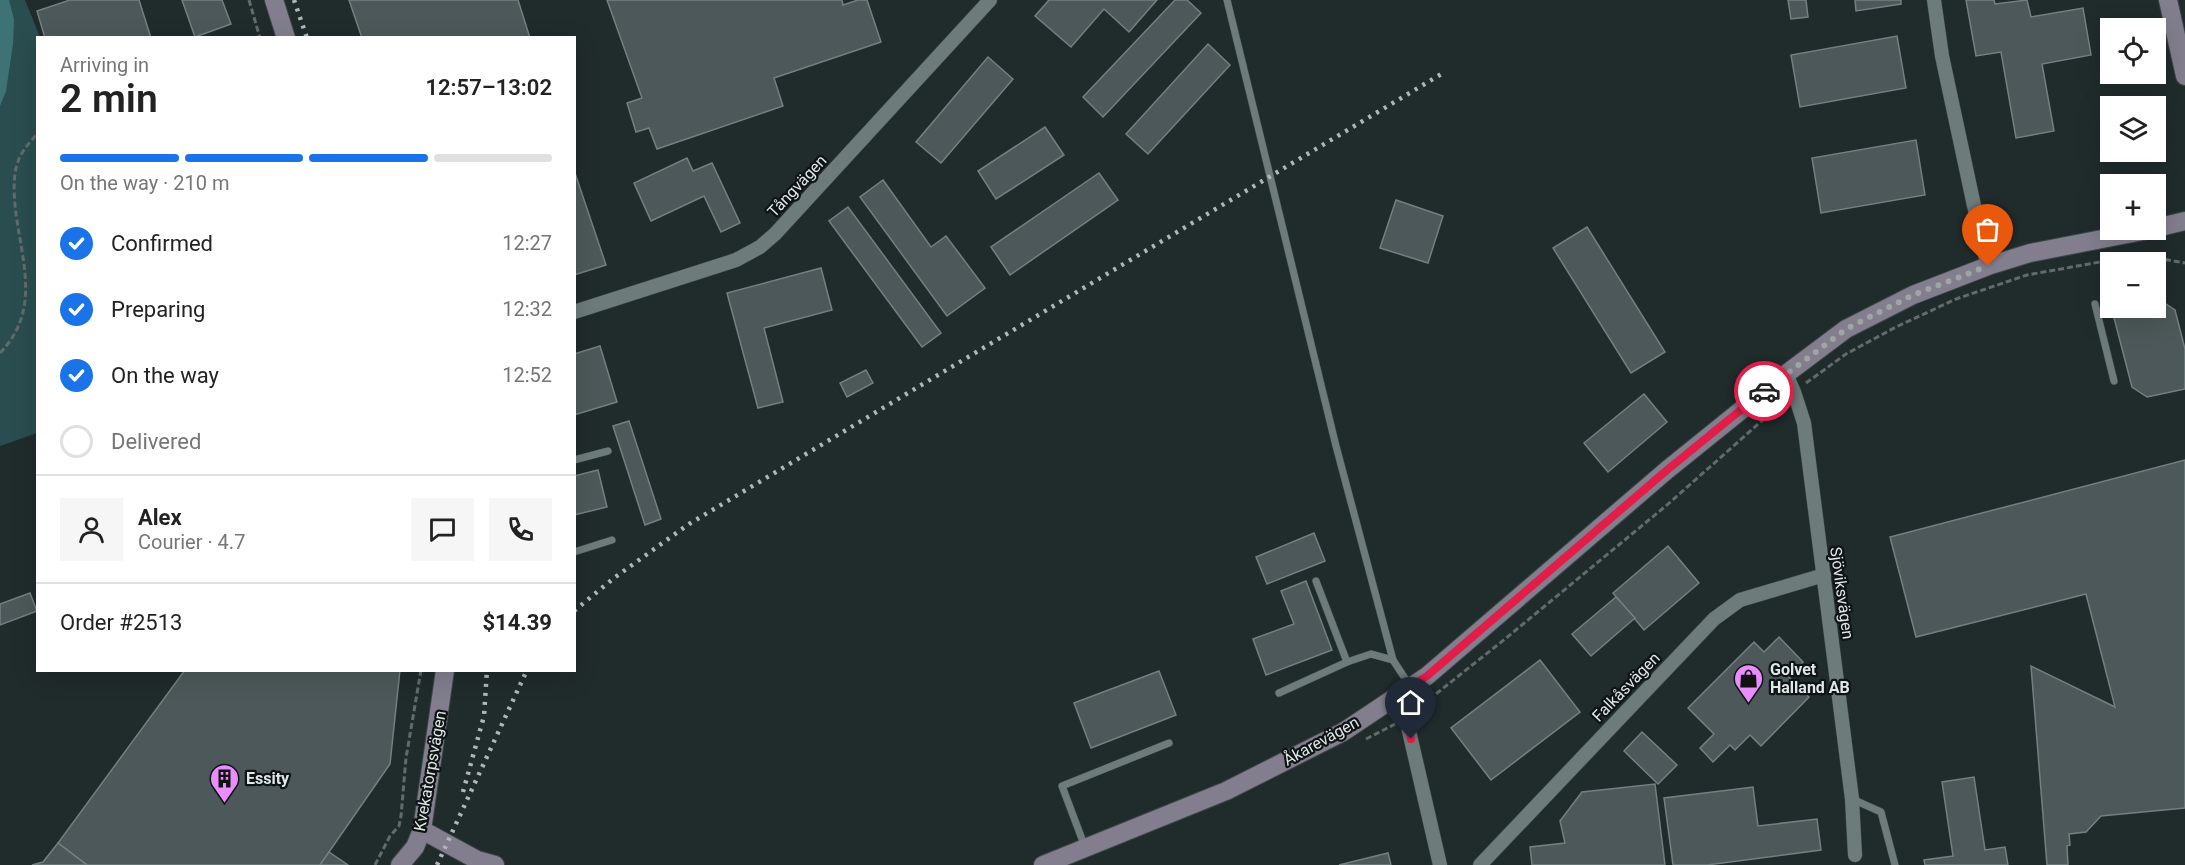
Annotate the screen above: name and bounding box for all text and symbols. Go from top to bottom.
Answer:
map controls [2100,18,2166,318]
button: locate [2100,18,2166,84]
text: Arriving in [60,53,149,77]
text: 12:57–13:02 [425,75,552,100]
text: 2 min [60,76,158,122]
button: layers [2100,96,2166,162]
street label: Tångvägen [764,151,830,221]
text: On the way · 210 m [60,171,229,195]
button: + [2100,174,2166,240]
pin [1962,204,2013,266]
icon: bag [1971,213,2004,246]
icon: check [60,227,93,260]
text: Confirmed [111,231,213,256]
text: 12:27 [502,231,552,255]
button: − [2100,252,2166,318]
icon: check [60,293,93,326]
text: Preparing [111,297,205,322]
text: 12:32 [502,297,552,321]
icon: check [60,359,93,392]
courier [1734,361,1794,421]
text: On the way [111,363,219,388]
text: 12:52 [502,363,552,387]
icon: car [1748,375,1781,408]
text: Delivered [111,429,201,454]
button: person [60,498,123,561]
button: chat [411,498,474,561]
button: phone [489,498,552,561]
text: Alex [138,505,182,530]
text: Courier · 4.7 [138,530,245,554]
street label: Sjöviksvägen [1826,546,1858,640]
text: Order #2513 [60,610,182,635]
text: $14.39 [483,610,552,635]
street label: Falkåsvägen [1588,648,1664,726]
place label: Golvet Halland AB [1770,660,1850,697]
shop icon: Golvet Halland AB [1733,662,1765,704]
pin [1385,677,1436,739]
icon: home [1394,686,1427,719]
street label: Kvekatorpsvägen [410,709,450,833]
street label: Åkarevägen [1279,712,1362,770]
building icon: Essity [209,762,241,804]
place label: Essity [246,769,290,788]

